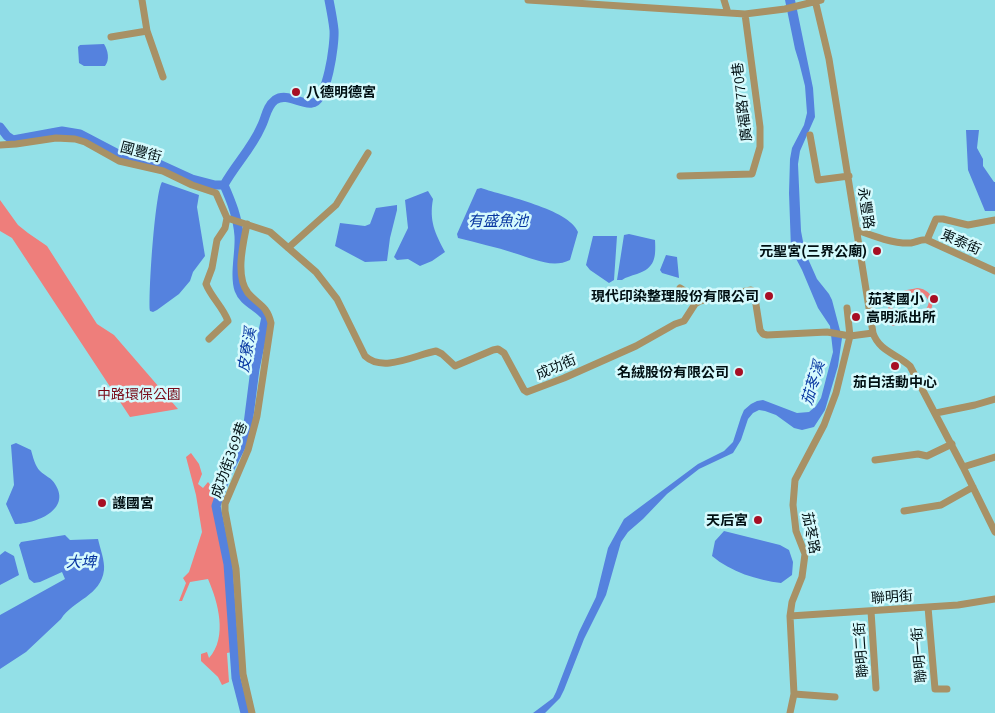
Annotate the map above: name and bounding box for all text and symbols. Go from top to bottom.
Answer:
street label: 廣福路770巷 [729,61,755,143]
place label: 八德明德宮 [306,84,376,100]
marker: 八德明德宮 [290,86,302,98]
street label: 國豐街 [119,138,163,166]
street label: 永豐路 [854,186,878,230]
water label: 有盛魚池 [468,212,528,230]
street label: 東泰街 [938,226,984,258]
place label: 元聖宮(三界公廟) [759,243,867,259]
marker: 元聖宮(三界公廟) [871,245,883,257]
place label: 現代印染整理股份有限公司 [591,288,759,304]
marker: 現代印染整理股份有限公司 [763,290,775,302]
place label: 茄苳國小 [868,291,924,307]
marker: 茄苳國小 [928,293,940,305]
place label: 高明派出所 [866,309,936,325]
marker: 高明派出所 [850,311,862,323]
water label: 皮寮溪 [234,326,260,374]
street label: 成功街 [533,351,579,383]
water label: 茄苳溪 [798,359,828,407]
marker: 茄白活動中心 [889,360,901,372]
place label: 名絨股份有限公司 [617,364,729,380]
marker: 名絨股份有限公司 [733,366,745,378]
place label: 茄白活動中心 [853,374,937,390]
park label: 中路環保公園 [97,386,181,402]
street label: 成功街369巷 [207,420,251,500]
place label: 護國宮 [112,495,154,511]
marker: 護國宮 [96,497,108,509]
street label: 茄苳路 [799,511,823,555]
place label: 天后宮 [706,512,748,528]
marker: 天后宮 [752,514,764,526]
water label: 大埤 [66,553,96,571]
street label: 聯明街 [870,587,914,607]
street label: 聯明二街 [851,621,871,679]
street label: 聯明一街 [908,626,930,684]

